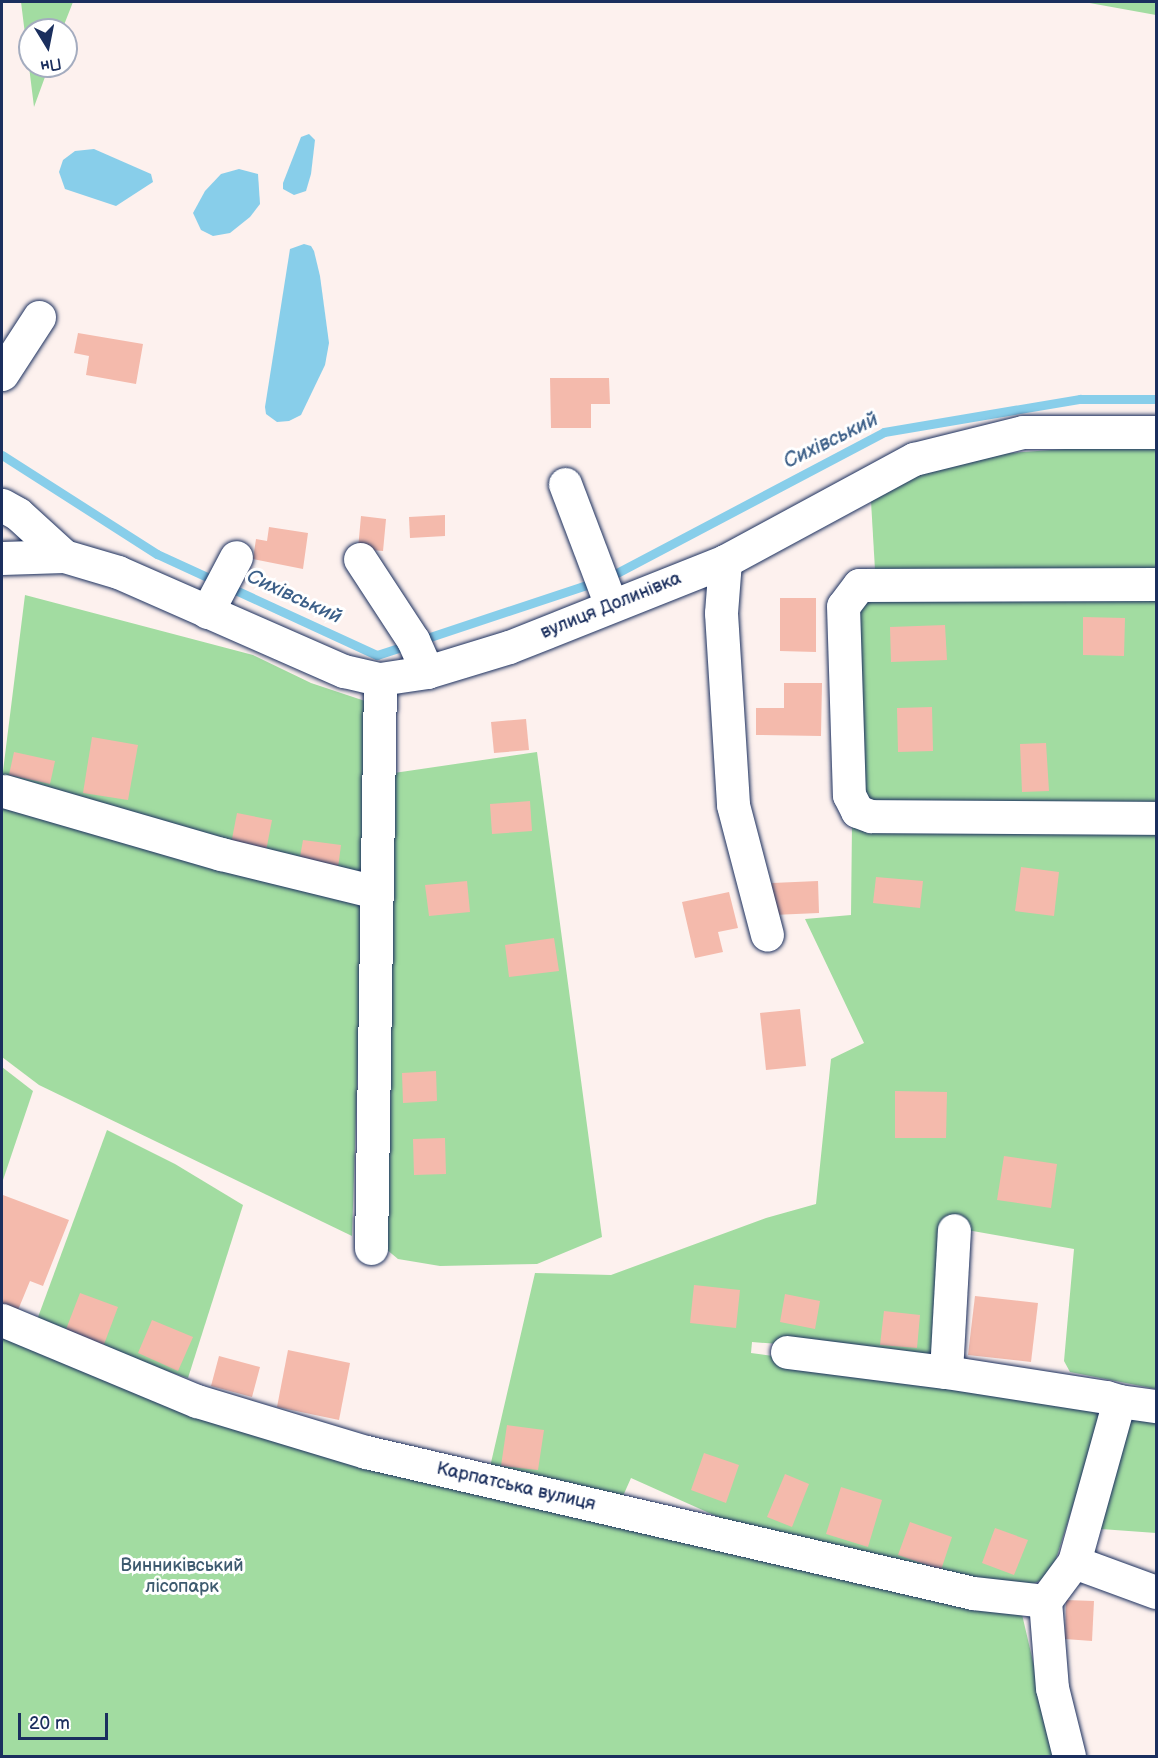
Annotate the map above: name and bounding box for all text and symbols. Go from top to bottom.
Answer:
north arrow [18,18,78,78]
text: Пн [39,53,63,75]
water label: Сихівський [780,408,882,474]
water label: Сихівський [243,565,345,629]
street label: вулиця Долинівка [538,568,684,644]
street label: Карпатська вулиця [434,1458,598,1516]
park label: Винниківський лісопарк [121,1556,243,1598]
scale bar [21,1701,111,1739]
text: 20 m [29,1713,70,1734]

